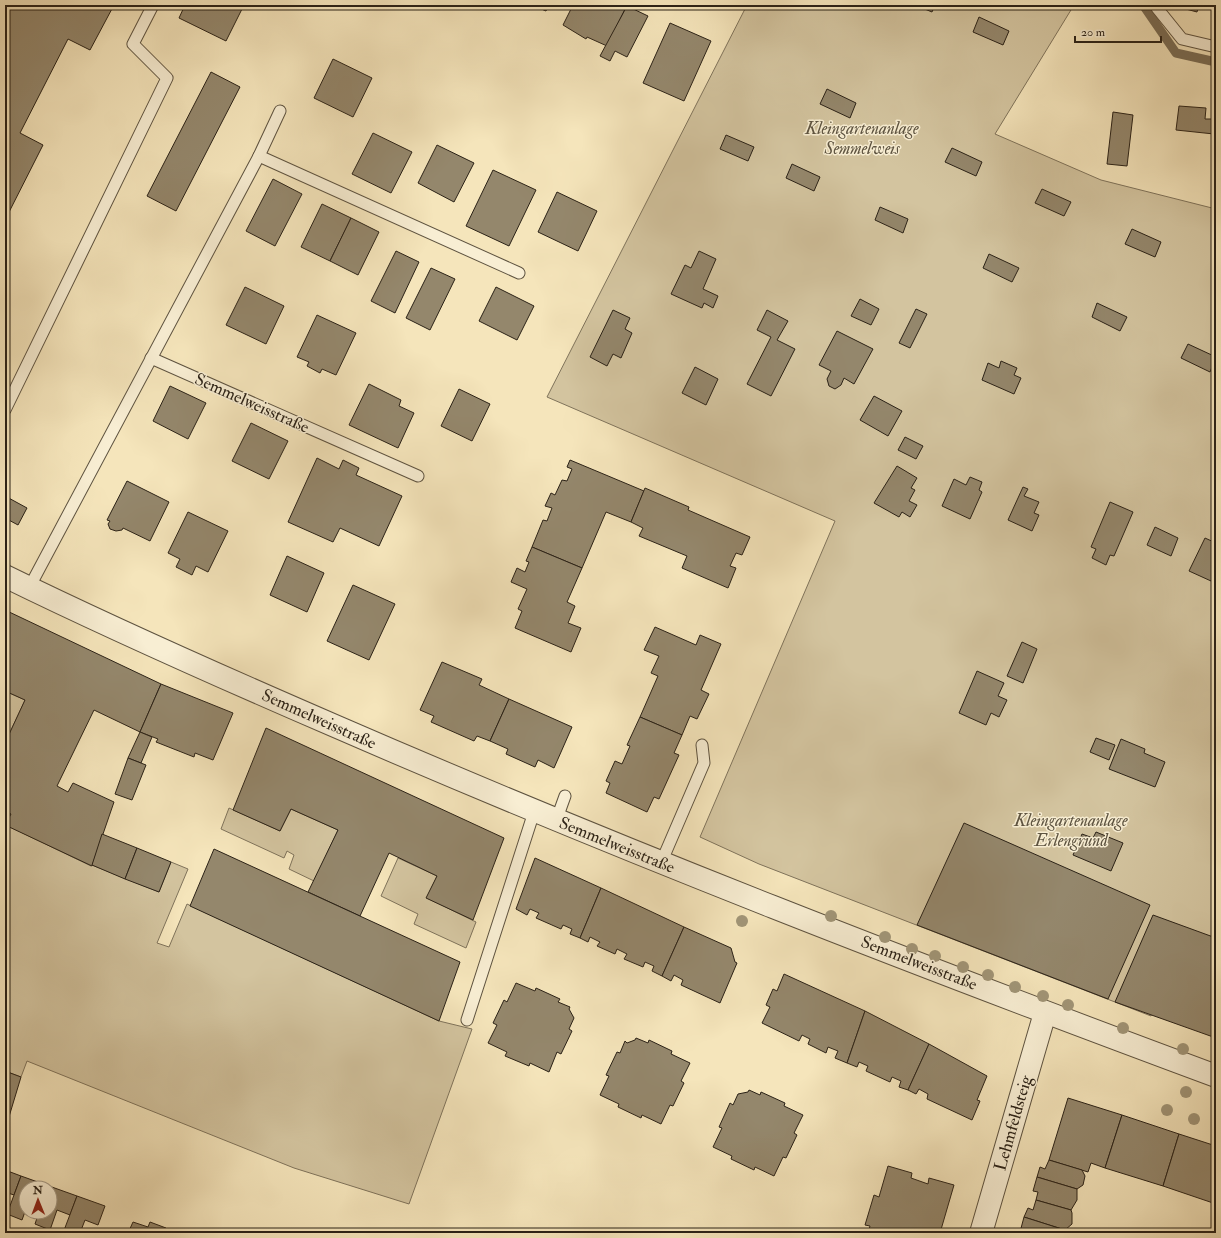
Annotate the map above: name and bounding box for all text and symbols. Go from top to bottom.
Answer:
scale bar [1075,18,1161,44]
text: 20 m [1081,25,1106,40]
park label: Kleingartenanlage Semmelweis [804,118,919,159]
street label: Semmelweisstraße [192,368,312,438]
street label: Semmelweisstraße [259,684,379,754]
park label: Kleingartenanlage Erlengrund [1013,810,1128,851]
street label: Semmelweisstraße [556,812,678,878]
street label: Semmelweisstraße [858,931,980,995]
street label: Lehmfeldsteig [989,1072,1037,1173]
north arrow [18,1180,58,1220]
text: N [32,1184,44,1197]

